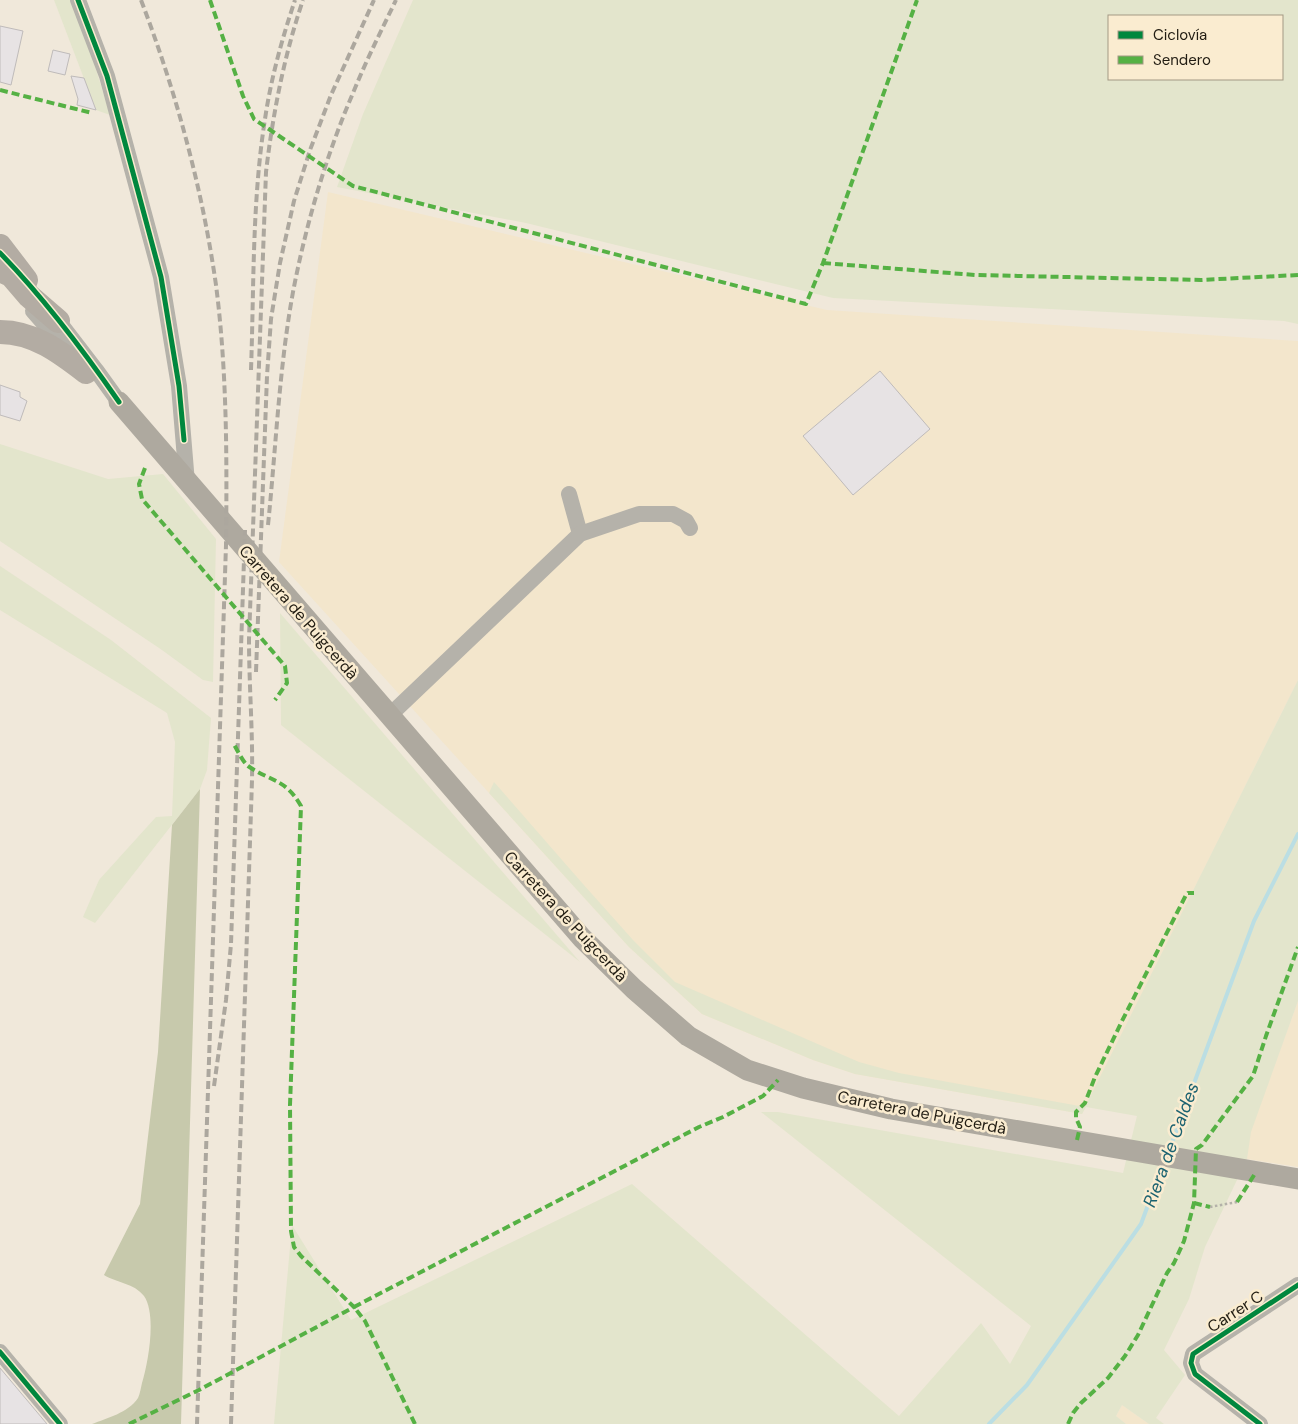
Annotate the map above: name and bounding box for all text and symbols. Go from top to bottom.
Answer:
legend [1108,15,1283,80]
text: Ciclovía [1153,25,1207,45]
text: Sendero [1153,50,1211,70]
street label: Carretera de Puigcerdà [234,541,363,684]
street label: Carretera de Puigcerdà [500,846,632,986]
water label: Riera de Caldes [1137,1079,1205,1211]
street label: Carretera de Puigcerdà [836,1086,1008,1139]
street label: Carrer C [1203,1286,1267,1337]

